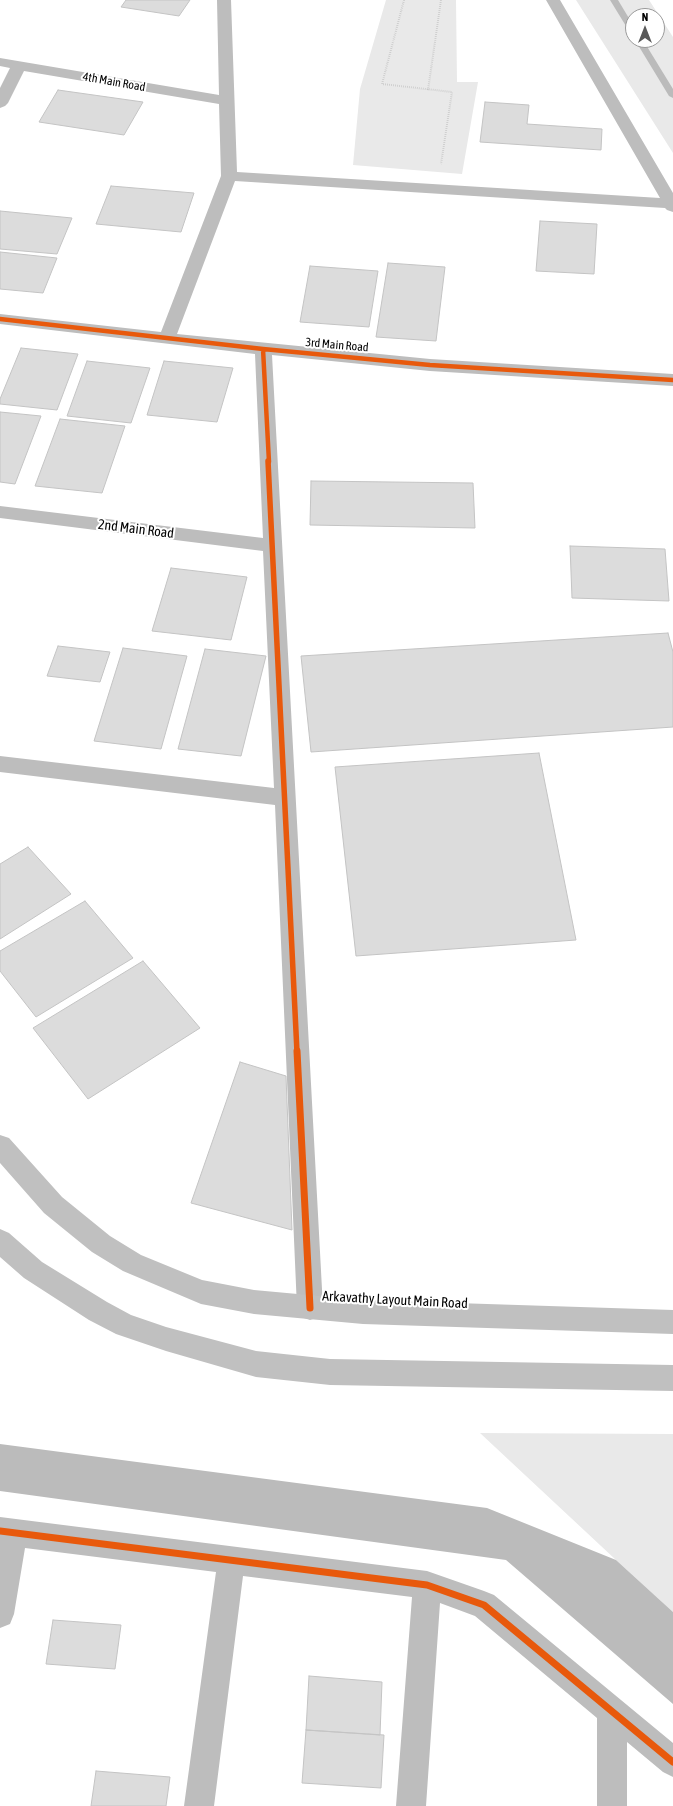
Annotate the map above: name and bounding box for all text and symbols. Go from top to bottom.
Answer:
north arrow [625,8,665,48]
text: N [642,11,648,23]
street label: 4th Main Road [82,69,146,95]
street label: 3rd Main Road [305,335,369,355]
street label: 2nd Main Road [97,516,175,542]
street label: Arkavathy Layout Main Road [322,1288,468,1312]

